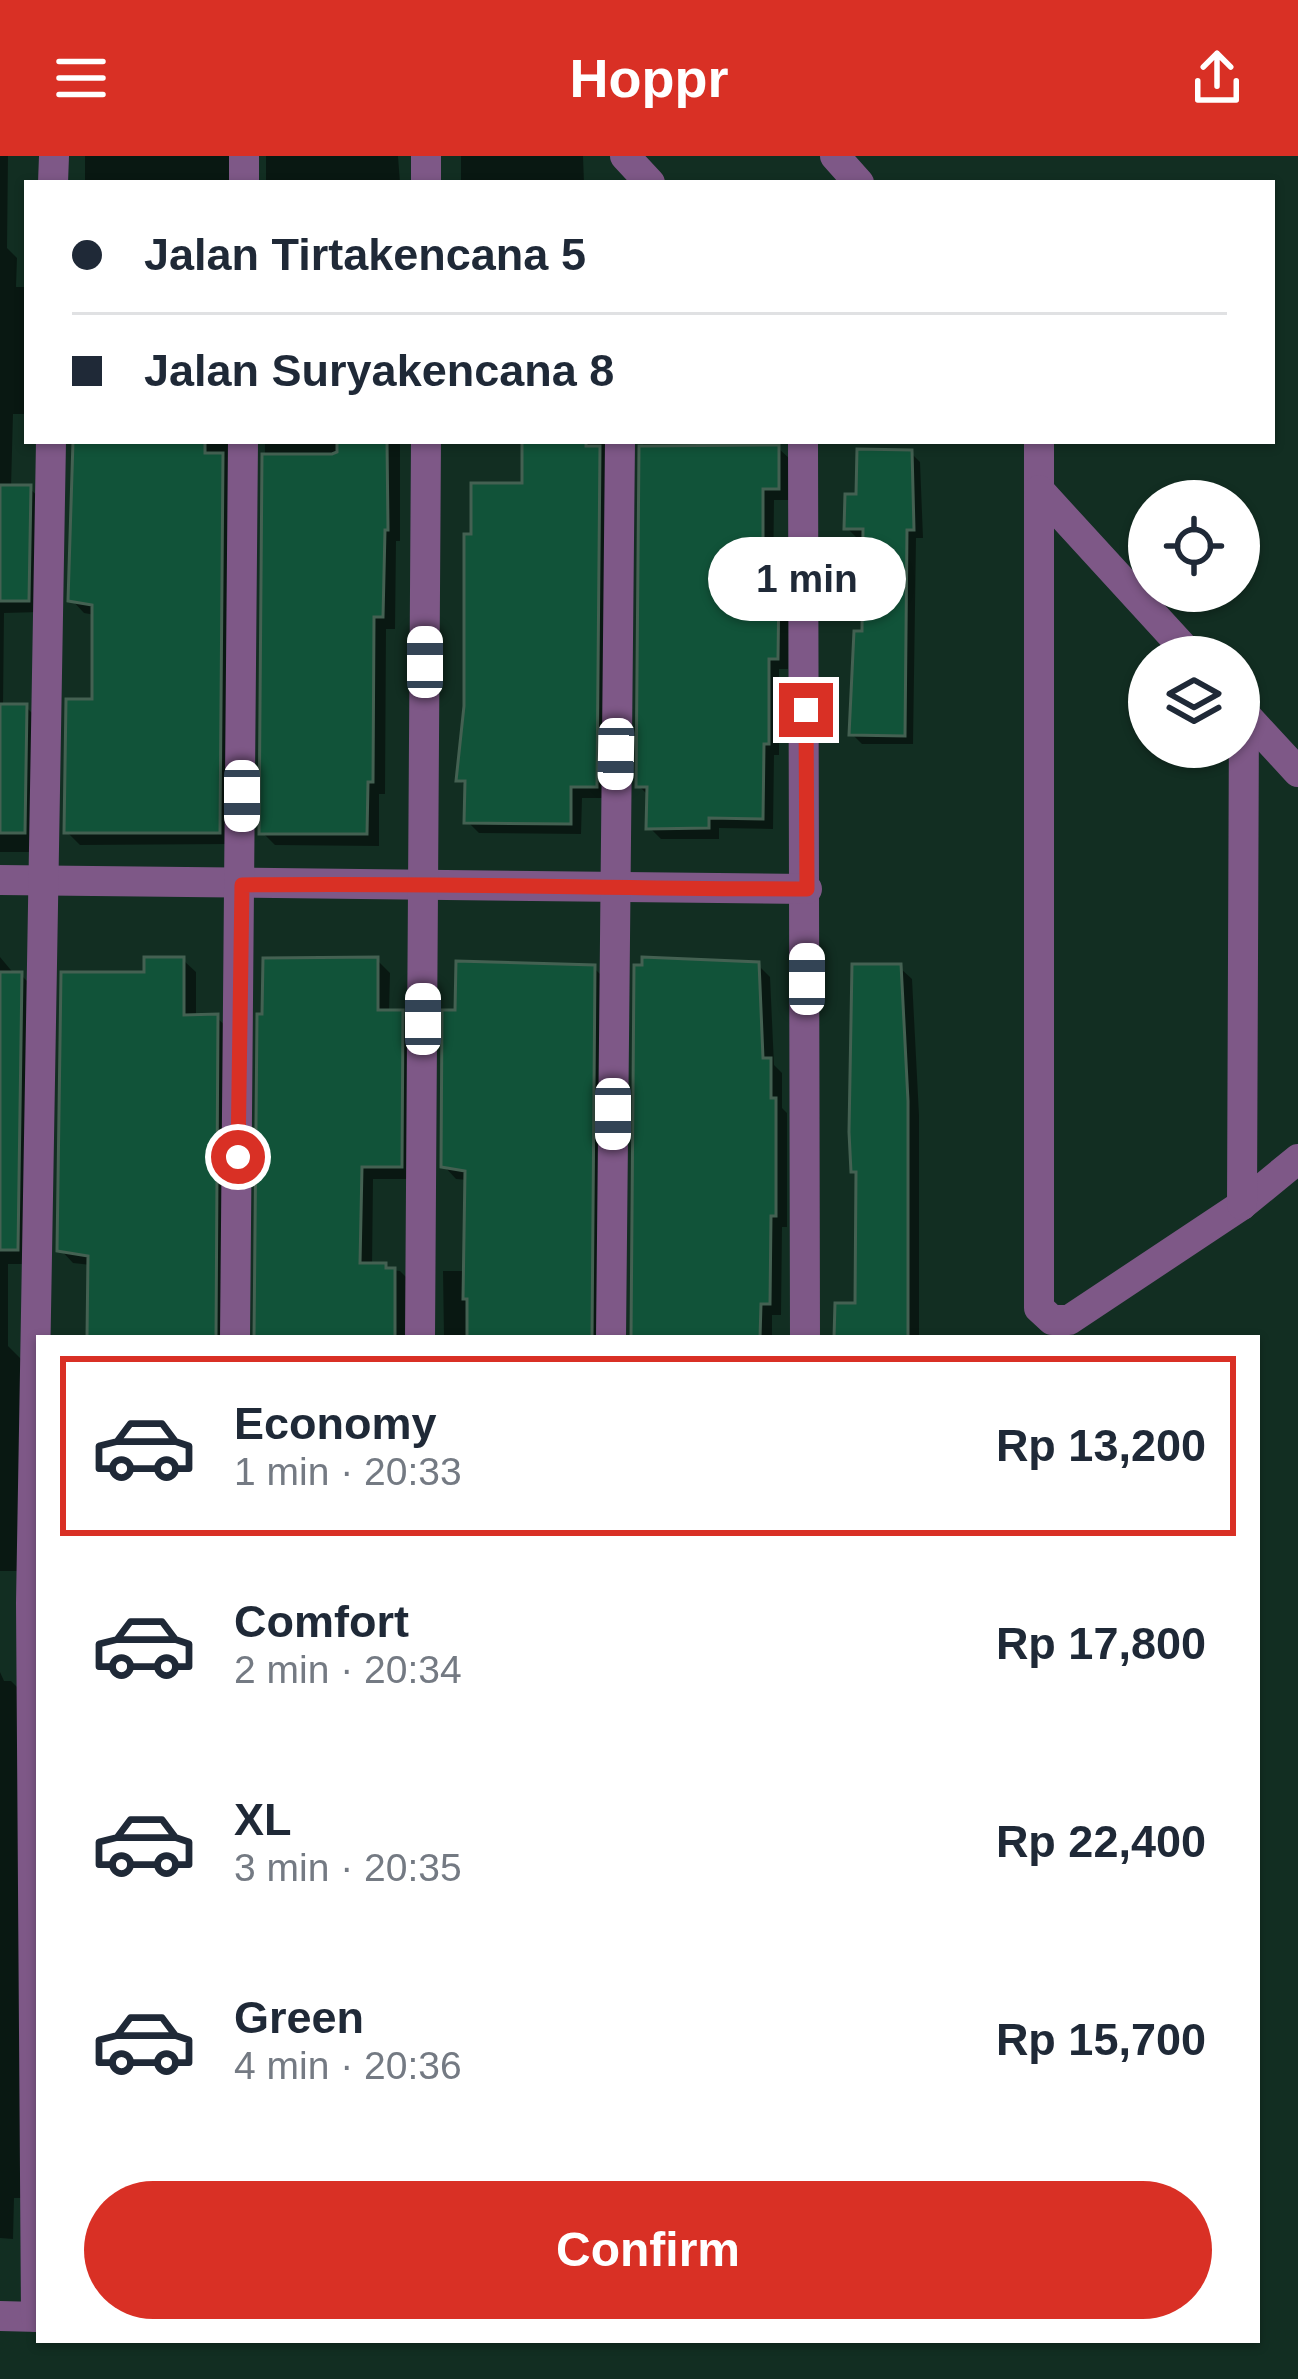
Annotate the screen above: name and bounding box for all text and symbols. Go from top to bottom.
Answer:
icon: menu [48,45,114,111]
icon: share [1184,45,1250,111]
text: Hoppr [570,48,728,108]
text: Jalan Tirtakencana 5 [144,229,586,280]
text: Jalan Suryakencana 8 [144,345,614,396]
map controls [1128,480,1260,768]
button: locate [1128,480,1260,612]
callout: 1 min [707,536,905,620]
text: 1 min [756,557,858,600]
car [407,626,443,698]
button: layers [1128,636,1260,768]
route end [779,683,833,737]
car [597,718,635,790]
car [224,760,260,832]
car [789,943,825,1015]
car [405,983,441,1055]
car [595,1078,631,1150]
route start [211,1130,265,1184]
icon: car [90,1392,198,1500]
text: Economy [234,1398,437,1449]
text: Rp 13,200 [996,1420,1206,1471]
text: 1 min · 20:33 [234,1450,462,1493]
icon: car [90,1590,198,1698]
text: Comfort [234,1596,409,1647]
text: Rp 17,800 [996,1618,1206,1669]
text: 2 min · 20:34 [234,1648,462,1691]
icon: car [90,1788,198,1896]
text: XL [234,1794,292,1845]
text: Rp 22,400 [996,1816,1206,1867]
text: 3 min · 20:35 [234,1846,462,1889]
icon: car [90,1986,198,2094]
text: Green [234,1992,364,2043]
text: Rp 15,700 [996,2014,1206,2065]
text: 4 min · 20:36 [234,2044,462,2087]
button: Confirm [84,2181,1212,2319]

